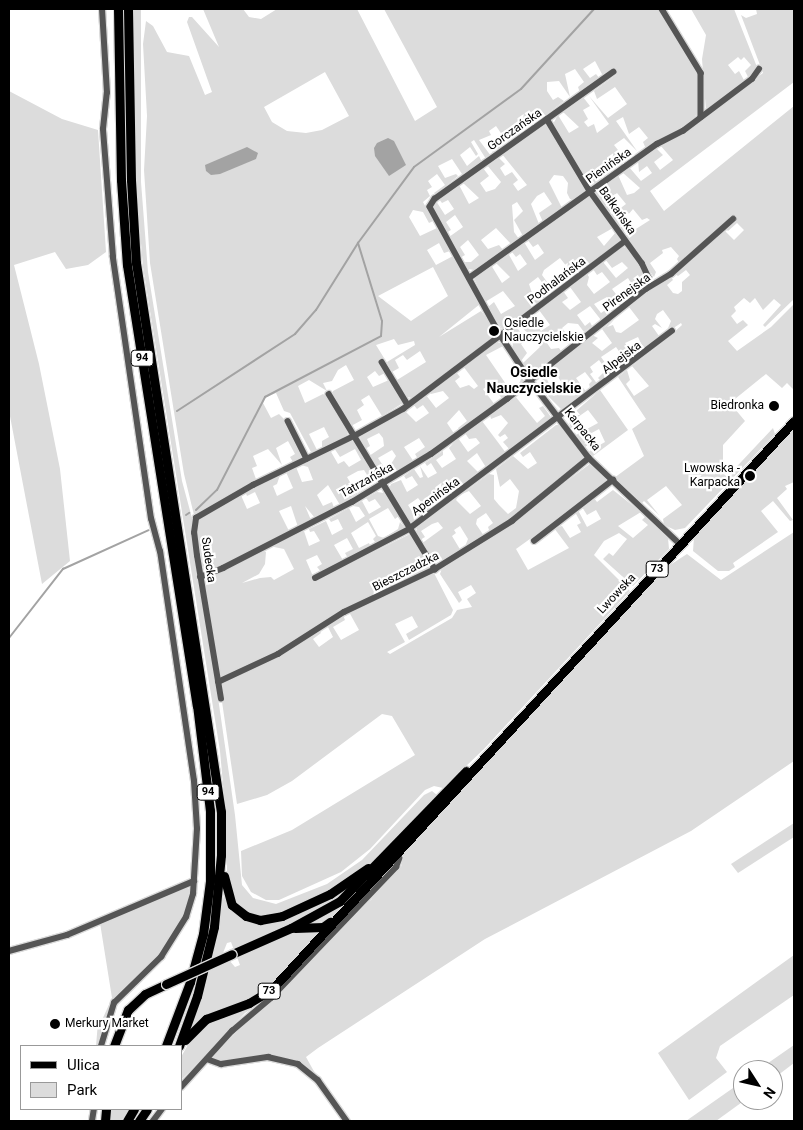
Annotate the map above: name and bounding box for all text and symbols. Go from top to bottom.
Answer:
street label: Gorczańska [485,106,545,154]
street label: Pienińska [584,145,634,187]
street label: Bałkańska [595,184,639,238]
street label: Podhalańska [525,254,589,308]
street label: Pirenejska [600,271,654,315]
place label: Osiedle Nauczycielskie [504,317,584,345]
marker: Osiedle Nauczycielskie [488,325,500,337]
street label: Alpejska [599,339,645,377]
road number: 94 [130,349,154,366]
district label: Osiedle Nauczycielskie [487,364,581,397]
place label: Biedronka [710,399,764,413]
marker: Biedronka [768,400,780,412]
street label: Karpacka [561,406,603,454]
street label: Tatrzańska [338,460,396,502]
place label: Lwowska - Karpacka [684,462,740,490]
marker: Lwowska - Karpacka [744,470,756,482]
street label: Apenińska [409,475,463,519]
street label: Sudecka [198,536,218,584]
street label: Bieszczadzka [370,549,442,595]
road number: 73 [644,560,670,578]
street label: Lwowska [595,571,639,617]
road number: 94 [196,784,220,800]
road number: 73 [256,982,282,999]
place label: Merkury Market [65,1017,149,1031]
marker: Merkury Market [49,1018,61,1030]
legend [20,1045,182,1110]
text: Ulica [67,1056,100,1074]
north arrow [733,1060,783,1110]
text: Park [67,1081,97,1099]
text: N [760,1084,779,1102]

